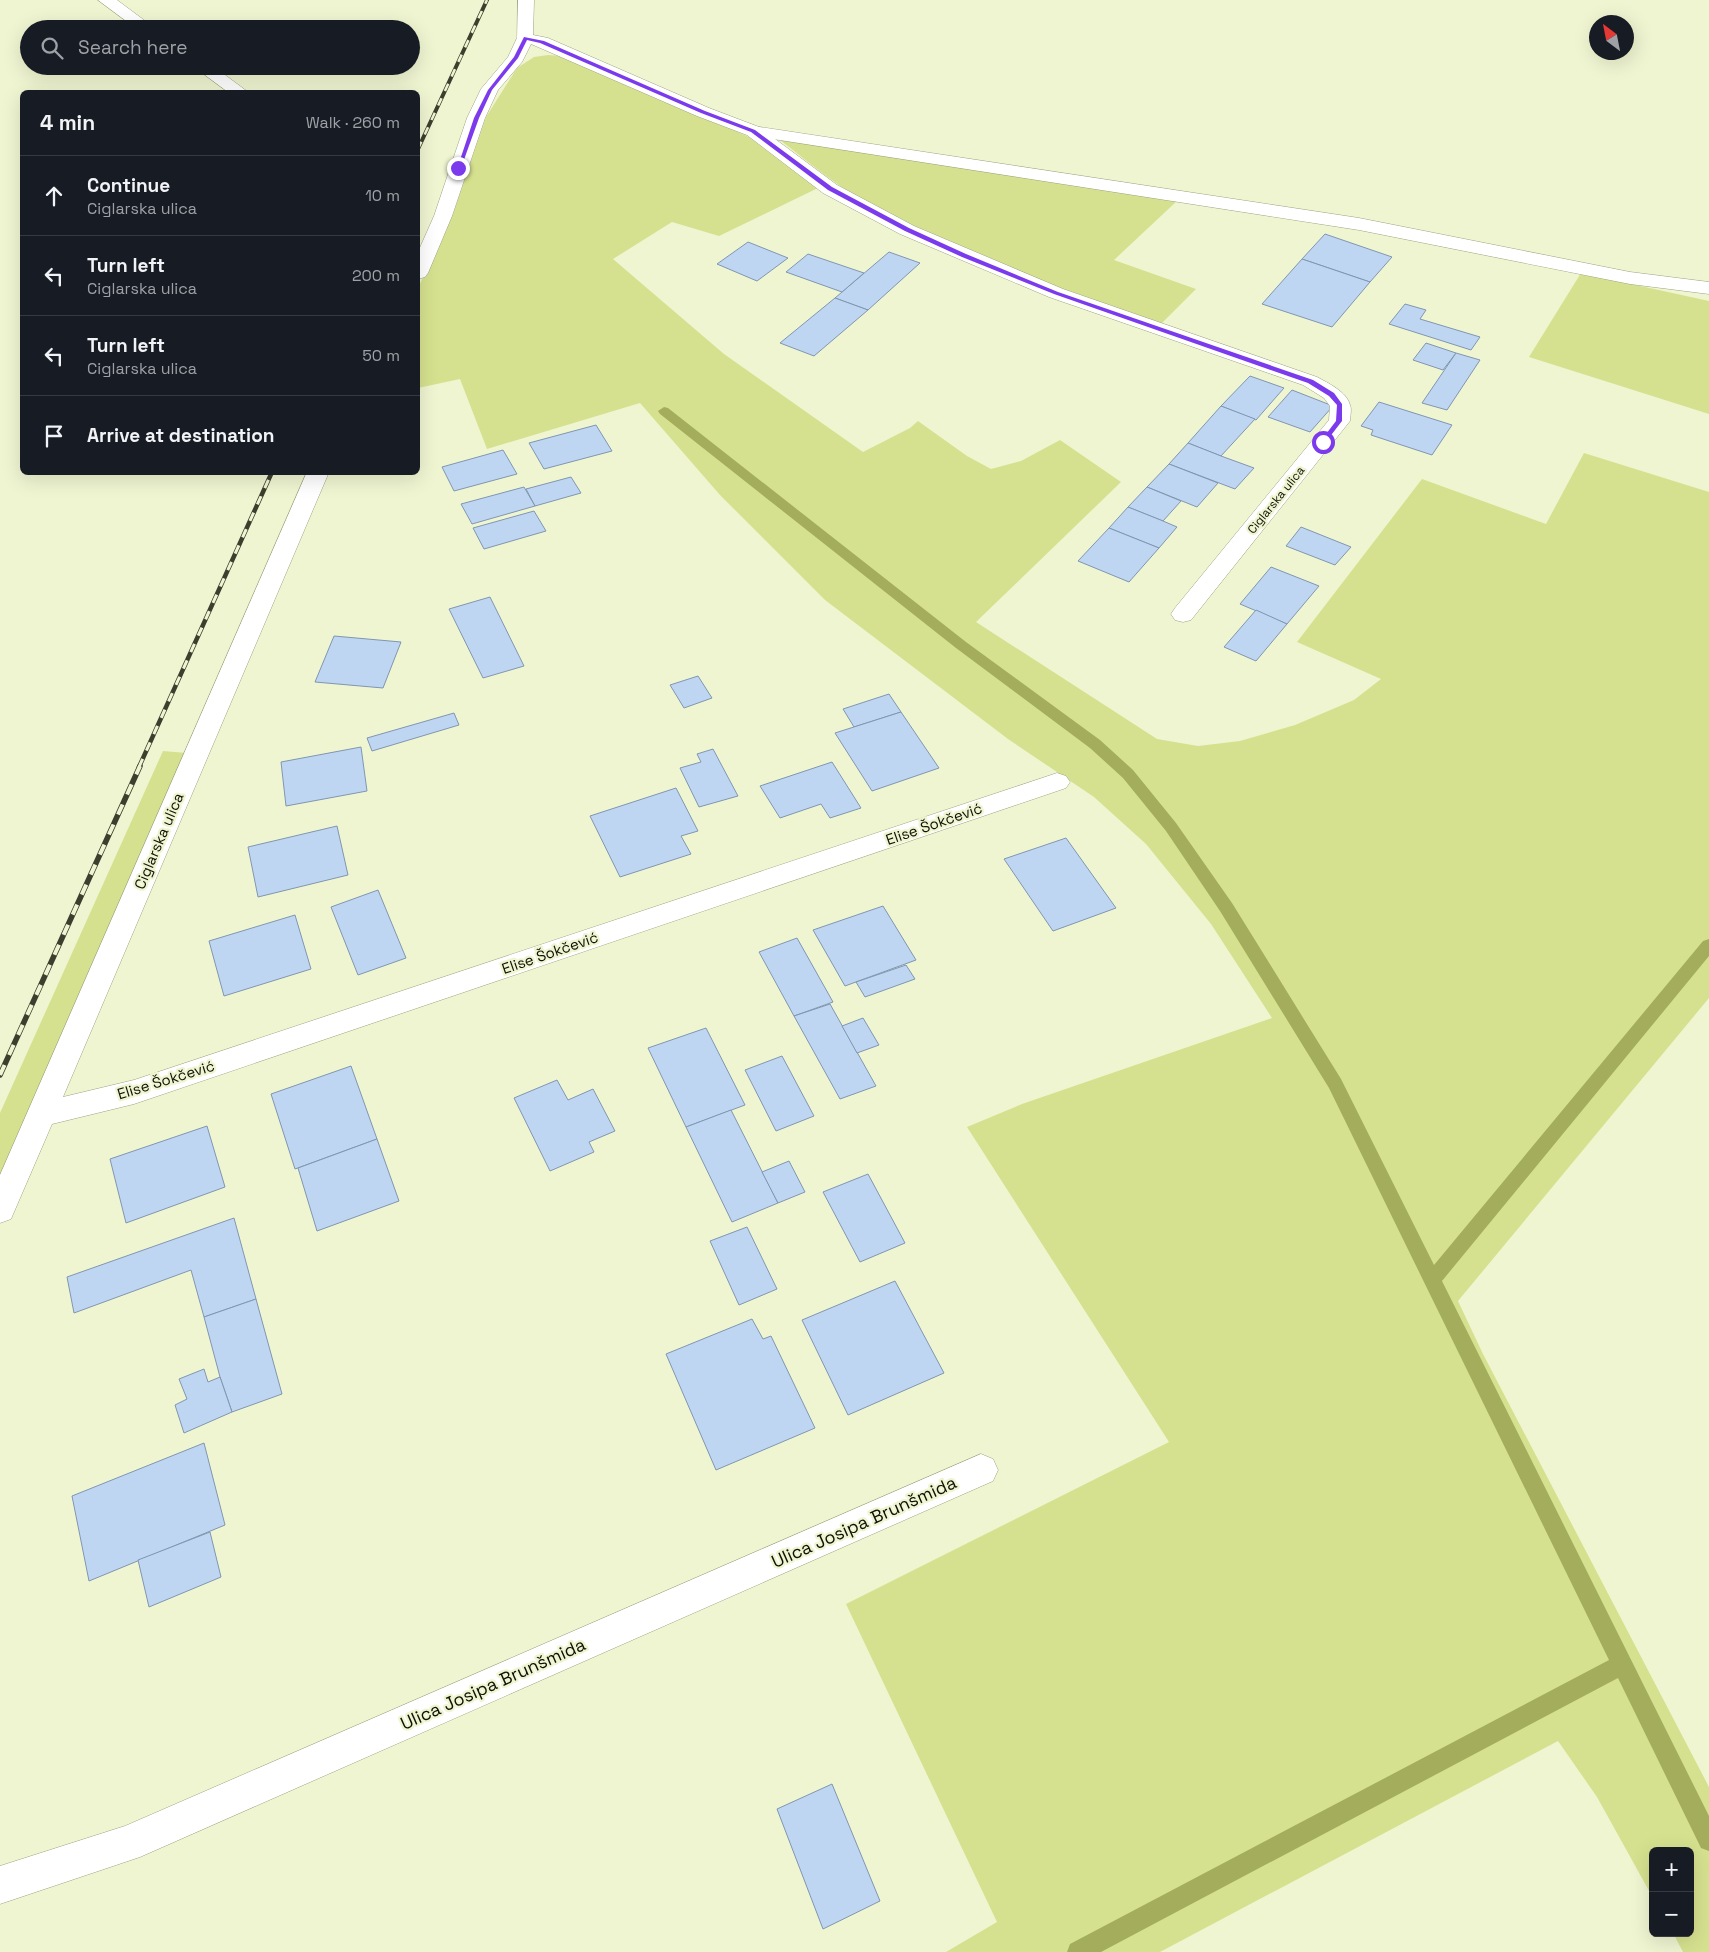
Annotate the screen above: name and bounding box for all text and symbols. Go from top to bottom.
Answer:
north arrow [1589,15,1634,60]
search box [20,20,420,75]
icon: search [38,34,66,62]
text: Search here [78,35,188,60]
text: 4 min [40,109,95,136]
text: Walk · 260 m [306,112,400,133]
route end [447,157,470,180]
text: Continue [87,173,170,198]
icon: ahead [40,182,68,210]
text: 10 m [365,185,400,206]
text: Ciglarska ulica [87,198,197,219]
text: Turn left [87,253,165,278]
icon: left [40,262,68,290]
text: 200 m [352,265,400,286]
text: Ciglarska ulica [87,278,197,299]
text: Turn left [87,333,165,358]
icon: left [40,342,68,370]
text: 50 m [362,345,400,366]
text: Ciglarska ulica [87,358,197,379]
icon: arrive [40,422,68,450]
text: Arrive at destination [87,423,275,448]
route start [1312,431,1335,454]
street label: Ciglarska ulica [1244,463,1308,537]
street label: Ciglarska ulica [130,789,188,892]
street label: Elise Šokčević [883,798,985,849]
street label: Elise Šokčević [499,927,601,978]
street label: Elise Šokčević [115,1056,217,1103]
street label: Ulica Josipa Brunšmida [768,1470,960,1573]
street label: Ulica Josipa Brunšmida [397,1632,589,1735]
map controls [1649,1847,1694,1937]
button: + [1649,1847,1694,1892]
button: − [1649,1892,1694,1937]

